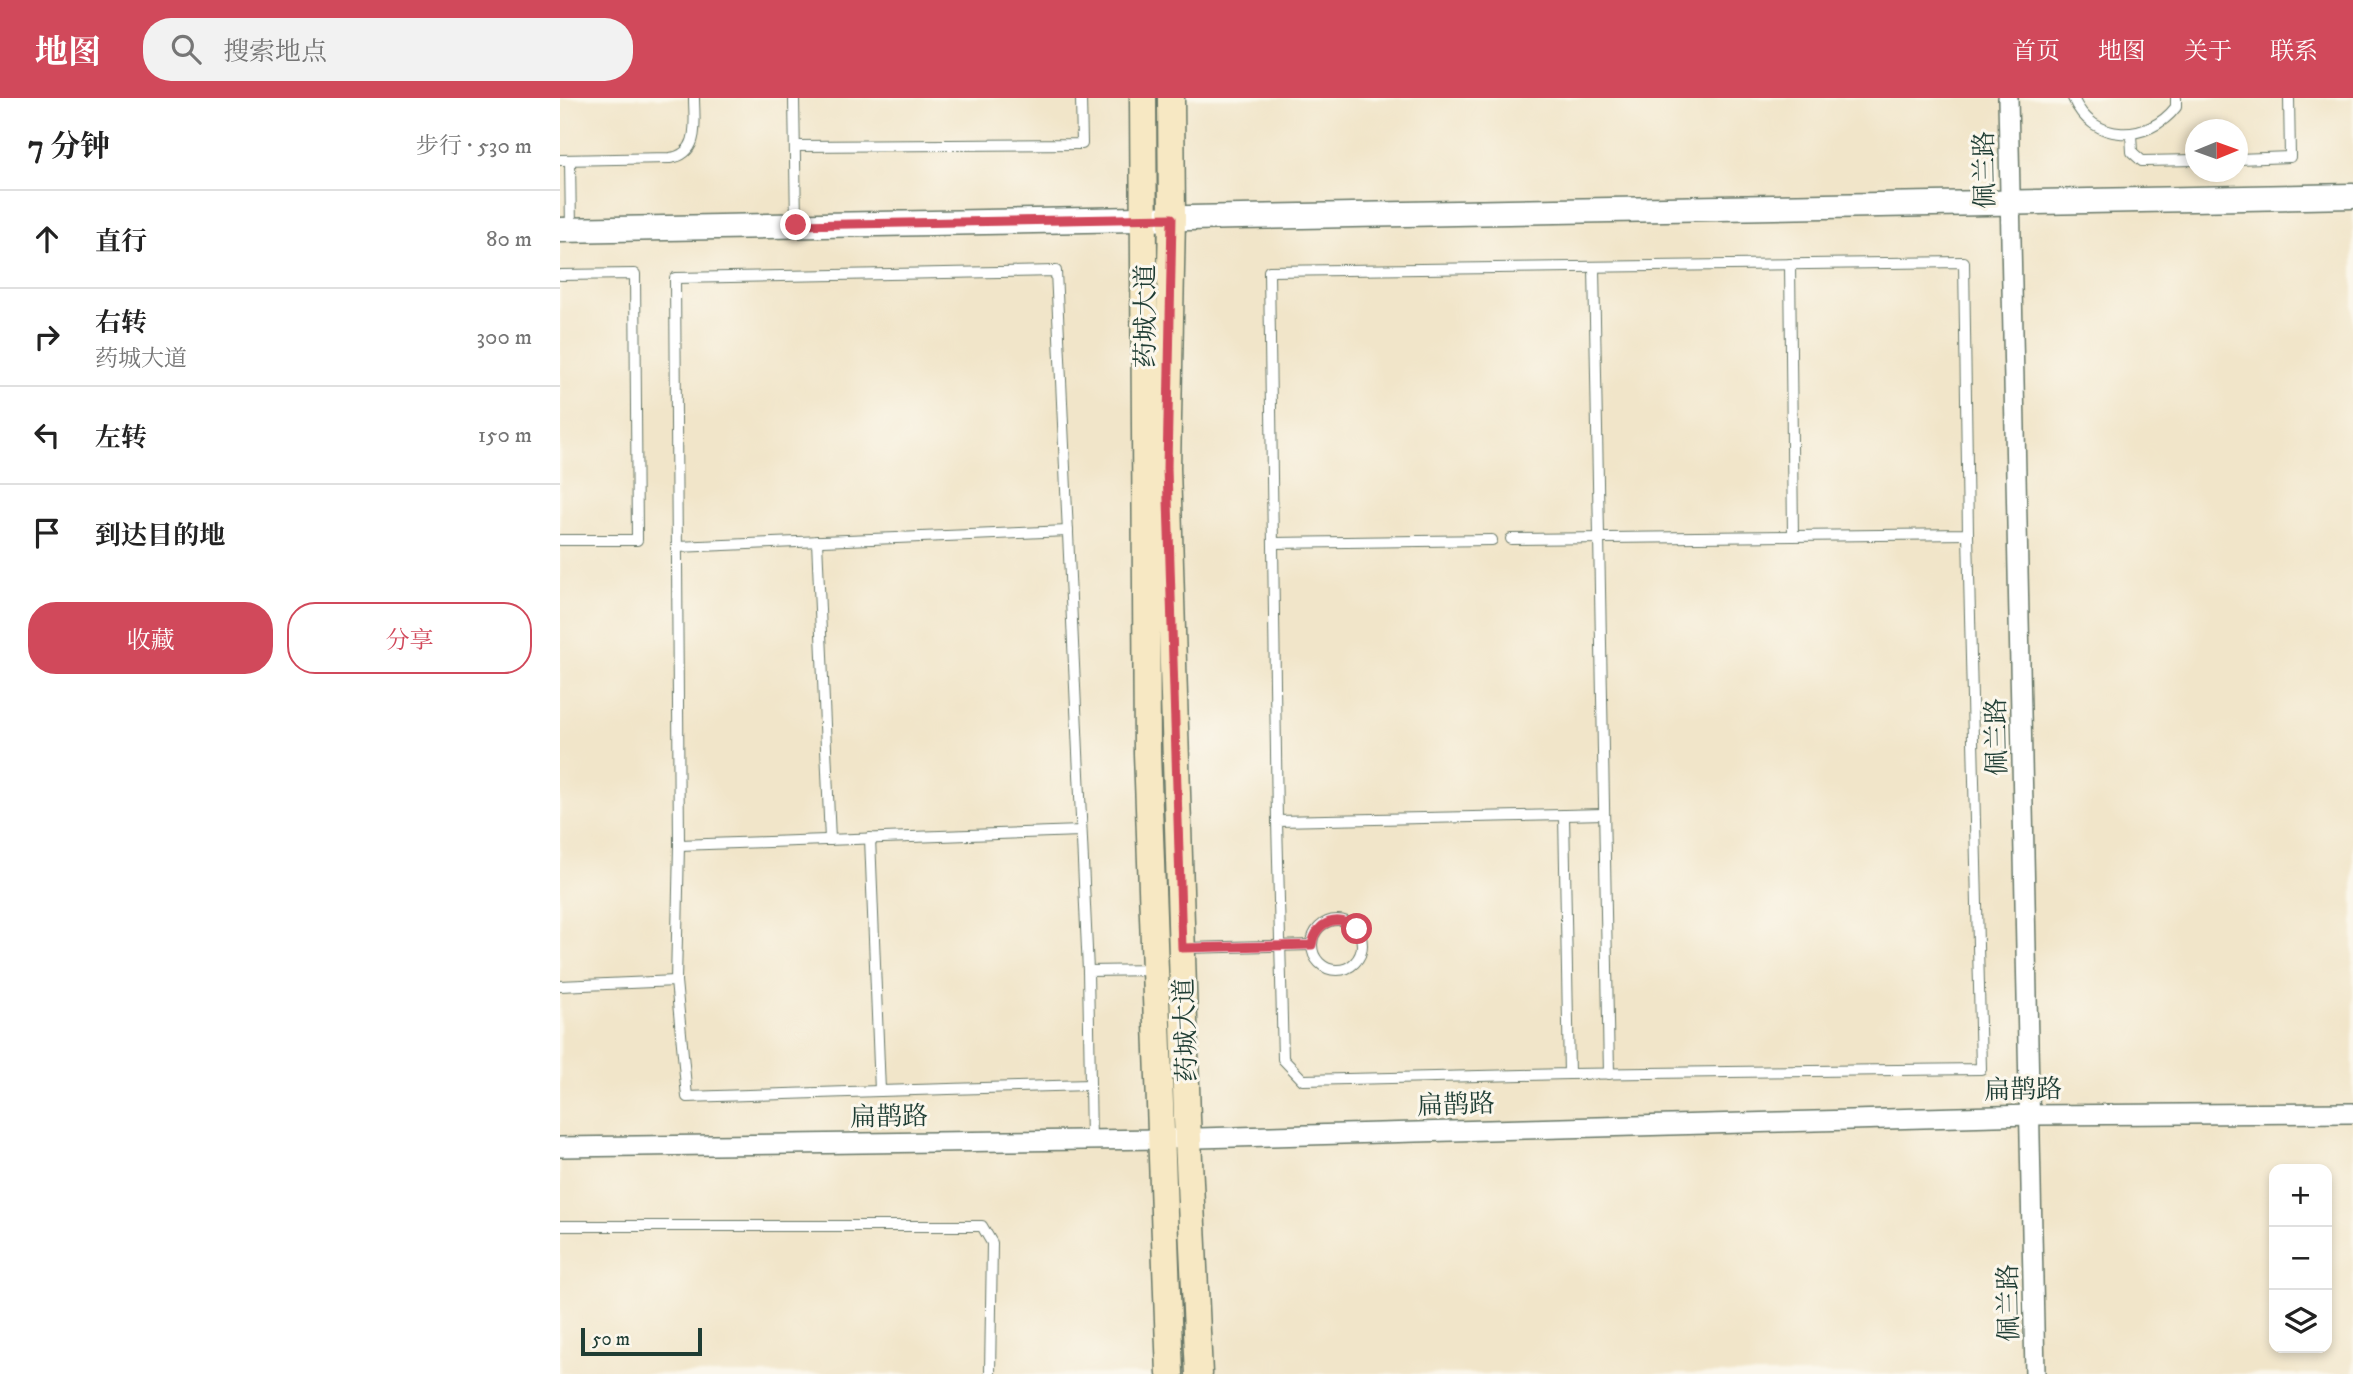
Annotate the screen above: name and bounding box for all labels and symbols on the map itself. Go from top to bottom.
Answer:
north arrow [2185,119,2248,182]
street label: 佩兰路 [1968,131,2003,209]
route end [780,209,811,240]
street label: 药城大道 [1130,264,1163,368]
street label: 佩兰路 [1980,698,2015,776]
route start [1341,913,1372,944]
street label: 药城大道 [1168,977,1205,1082]
street label: 扁鹊路 [1984,1073,2062,1108]
street label: 扁鹊路 [1416,1088,1496,1123]
street label: 扁鹊路 [850,1100,928,1135]
street label: 佩兰路 [1992,1264,2027,1342]
scale bar [581,1325,702,1357]

